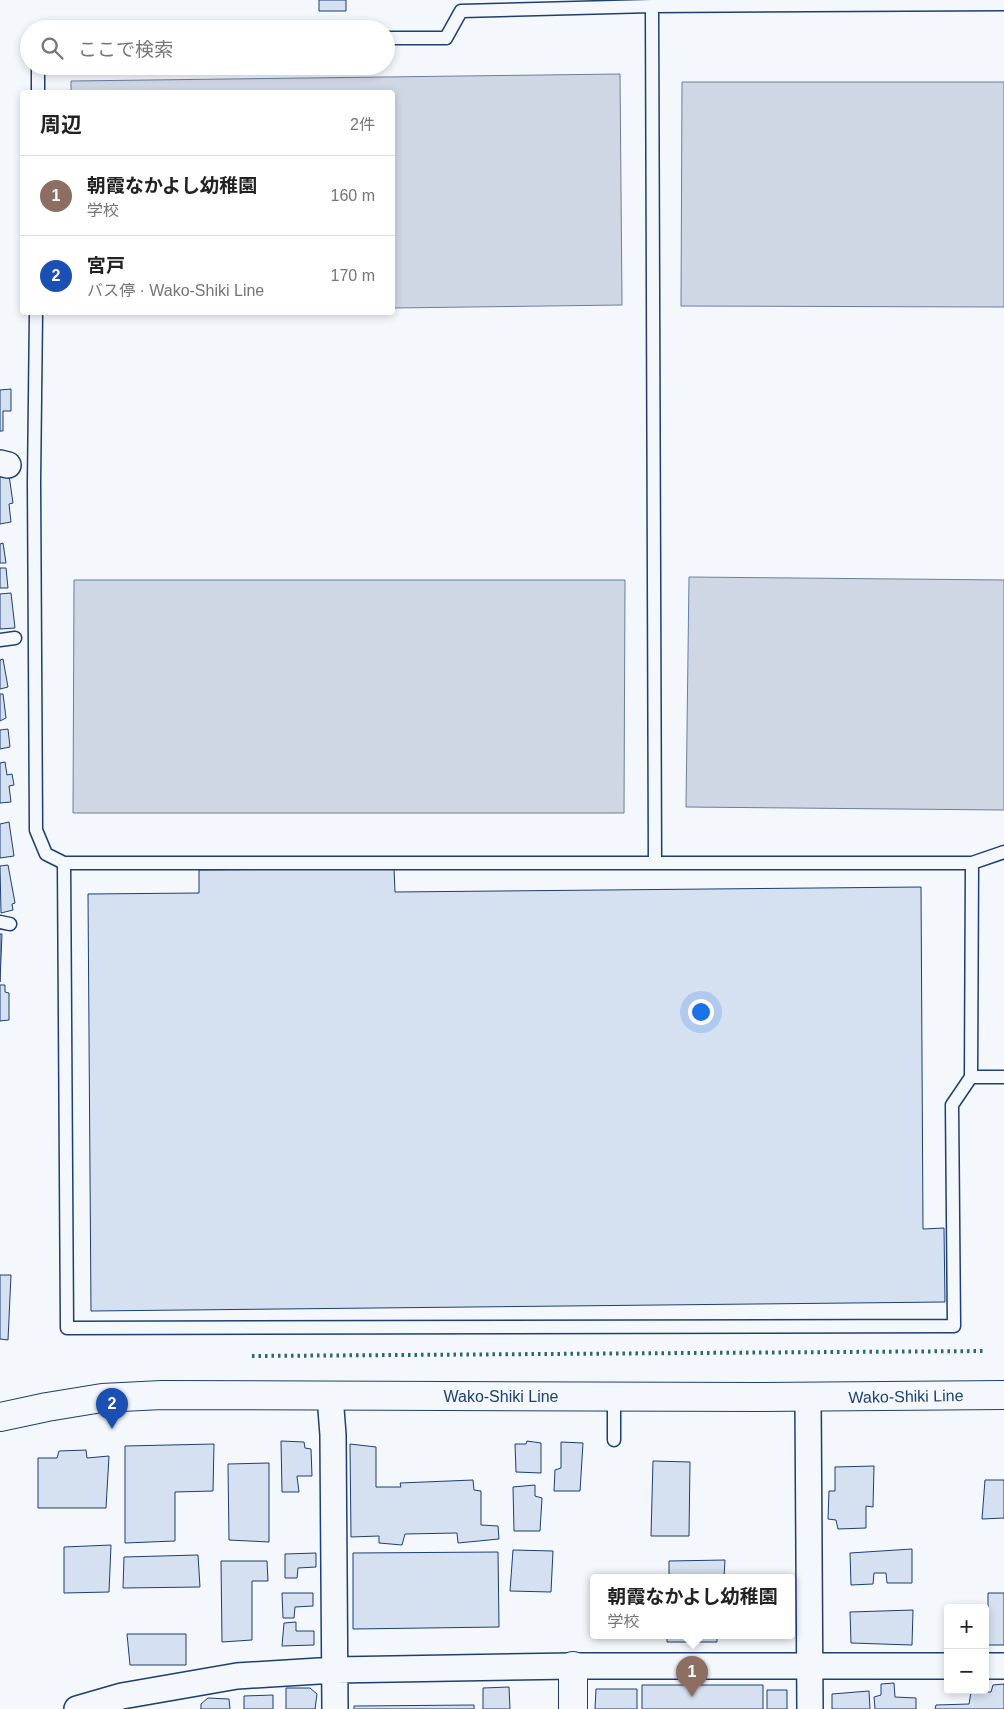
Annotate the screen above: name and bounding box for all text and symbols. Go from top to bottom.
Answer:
search box [20,20,395,75]
icon: search [38,34,66,62]
text: ここで検索 [78,39,173,60]
text: 周辺 [40,113,82,136]
text: 2件 [350,116,375,133]
text: 朝霞なかよし幼稚園 [87,175,257,196]
text: 1 [52,187,60,204]
text: 160 m [331,187,375,204]
text: 学校 [87,202,119,219]
text: 宮戸 [87,255,125,276]
text: 2 [52,267,60,284]
text: 170 m [331,267,375,284]
text: バス停 · Wako-Shiki Line [87,282,264,299]
your location [688,999,714,1025]
street label: Wako-Shiki Line [848,1387,964,1406]
pin: 2 [96,1388,128,1429]
street label: Wako-Shiki Line [443,1388,559,1405]
popup [590,1574,795,1639]
text: 朝霞なかよし幼稚園 [607,1586,778,1607]
map controls [944,1604,989,1694]
button: + [944,1604,989,1649]
text: 学校 [607,1613,639,1630]
button: − [944,1649,989,1694]
pin: 1 [676,1656,708,1697]

